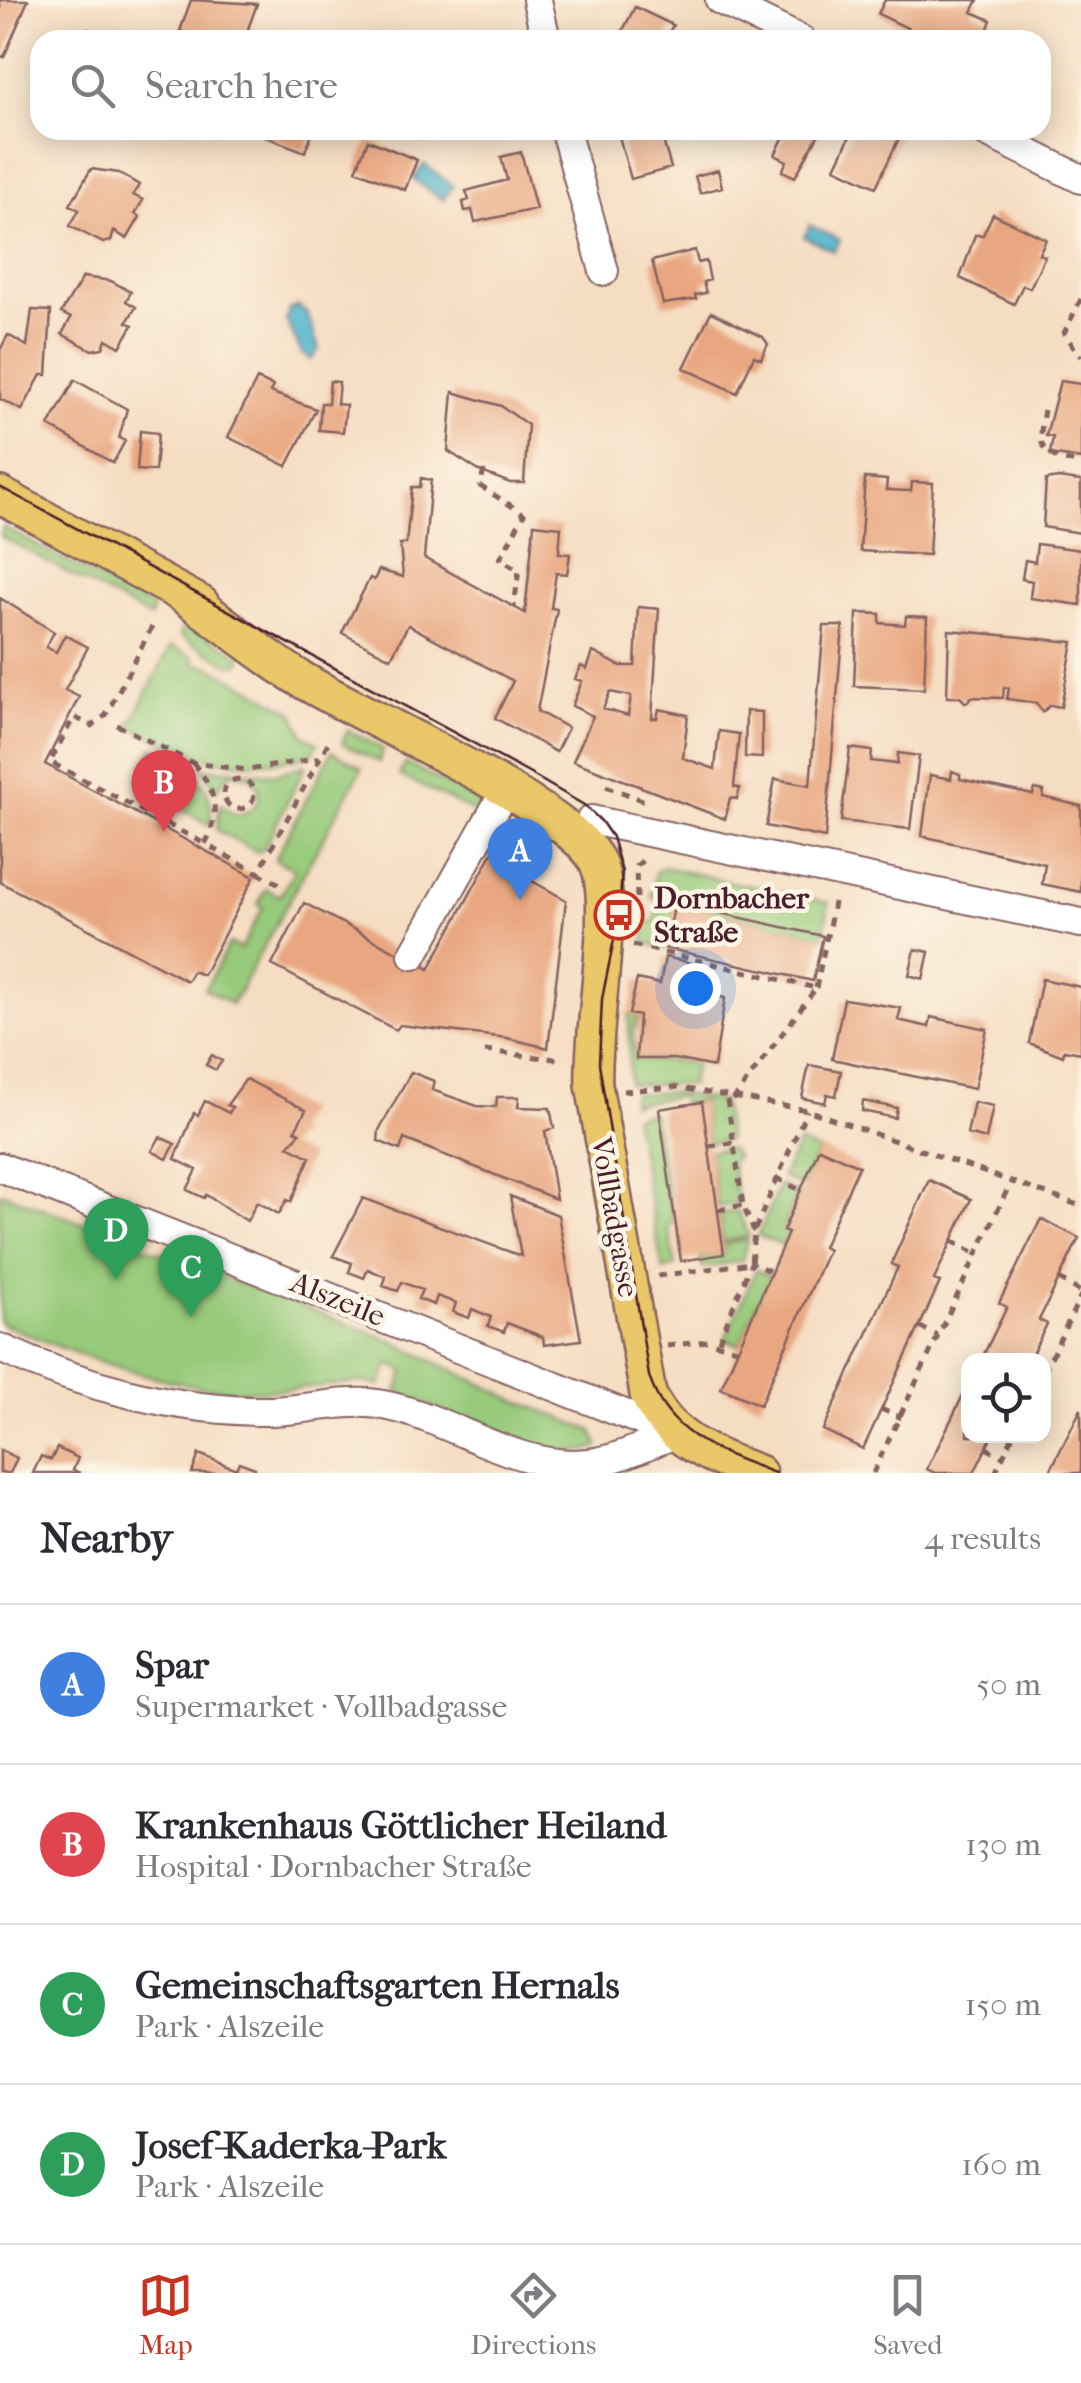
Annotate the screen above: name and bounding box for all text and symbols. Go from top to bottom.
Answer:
search box [30,30,1051,140]
icon: search [65,58,120,113]
text: Search here [145,63,338,108]
pin: B [132,750,196,832]
pin: A [488,818,552,900]
place label: Dornbacher Straße [654,881,810,950]
bus stop icon: Dornbacher Straße [593,889,645,941]
your location [670,963,721,1014]
street label: Vollbadgasse [583,1133,646,1300]
pin: D [84,1198,148,1280]
pin: C [158,1234,224,1317]
street label: Alszeile [285,1264,390,1334]
map controls [961,1353,1051,1443]
button: locate [961,1353,1051,1443]
text: Nearby [40,1514,172,1563]
text: 4 results [924,1520,1041,1557]
text: Spar [135,1643,209,1688]
text: A [62,1666,83,1703]
text: 50 m [976,1666,1041,1703]
text: Supermarket · Vollbadgasse [135,1688,507,1725]
text: Krankenhaus Göttlicher Heiland [135,1803,667,1848]
text: B [62,1826,83,1863]
text: 130 m [965,1826,1041,1863]
text: Hospital · Dornbacher Straße [135,1848,532,1885]
text: Gemeinschaftsgarten Hernals [135,1963,619,2008]
text: C [62,1986,83,2023]
text: 150 m [965,1986,1041,2023]
text: Park · Alszeile [135,2008,324,2045]
text: Josef-Kaderka-Park [135,2123,446,2168]
text: D [60,2146,85,2183]
text: 160 m [961,2146,1041,2183]
text: Park · Alszeile [135,2168,324,2205]
tab: Map [138,2268,193,2361]
tab: Directions [470,2268,596,2361]
tab: Saved [873,2268,943,2361]

